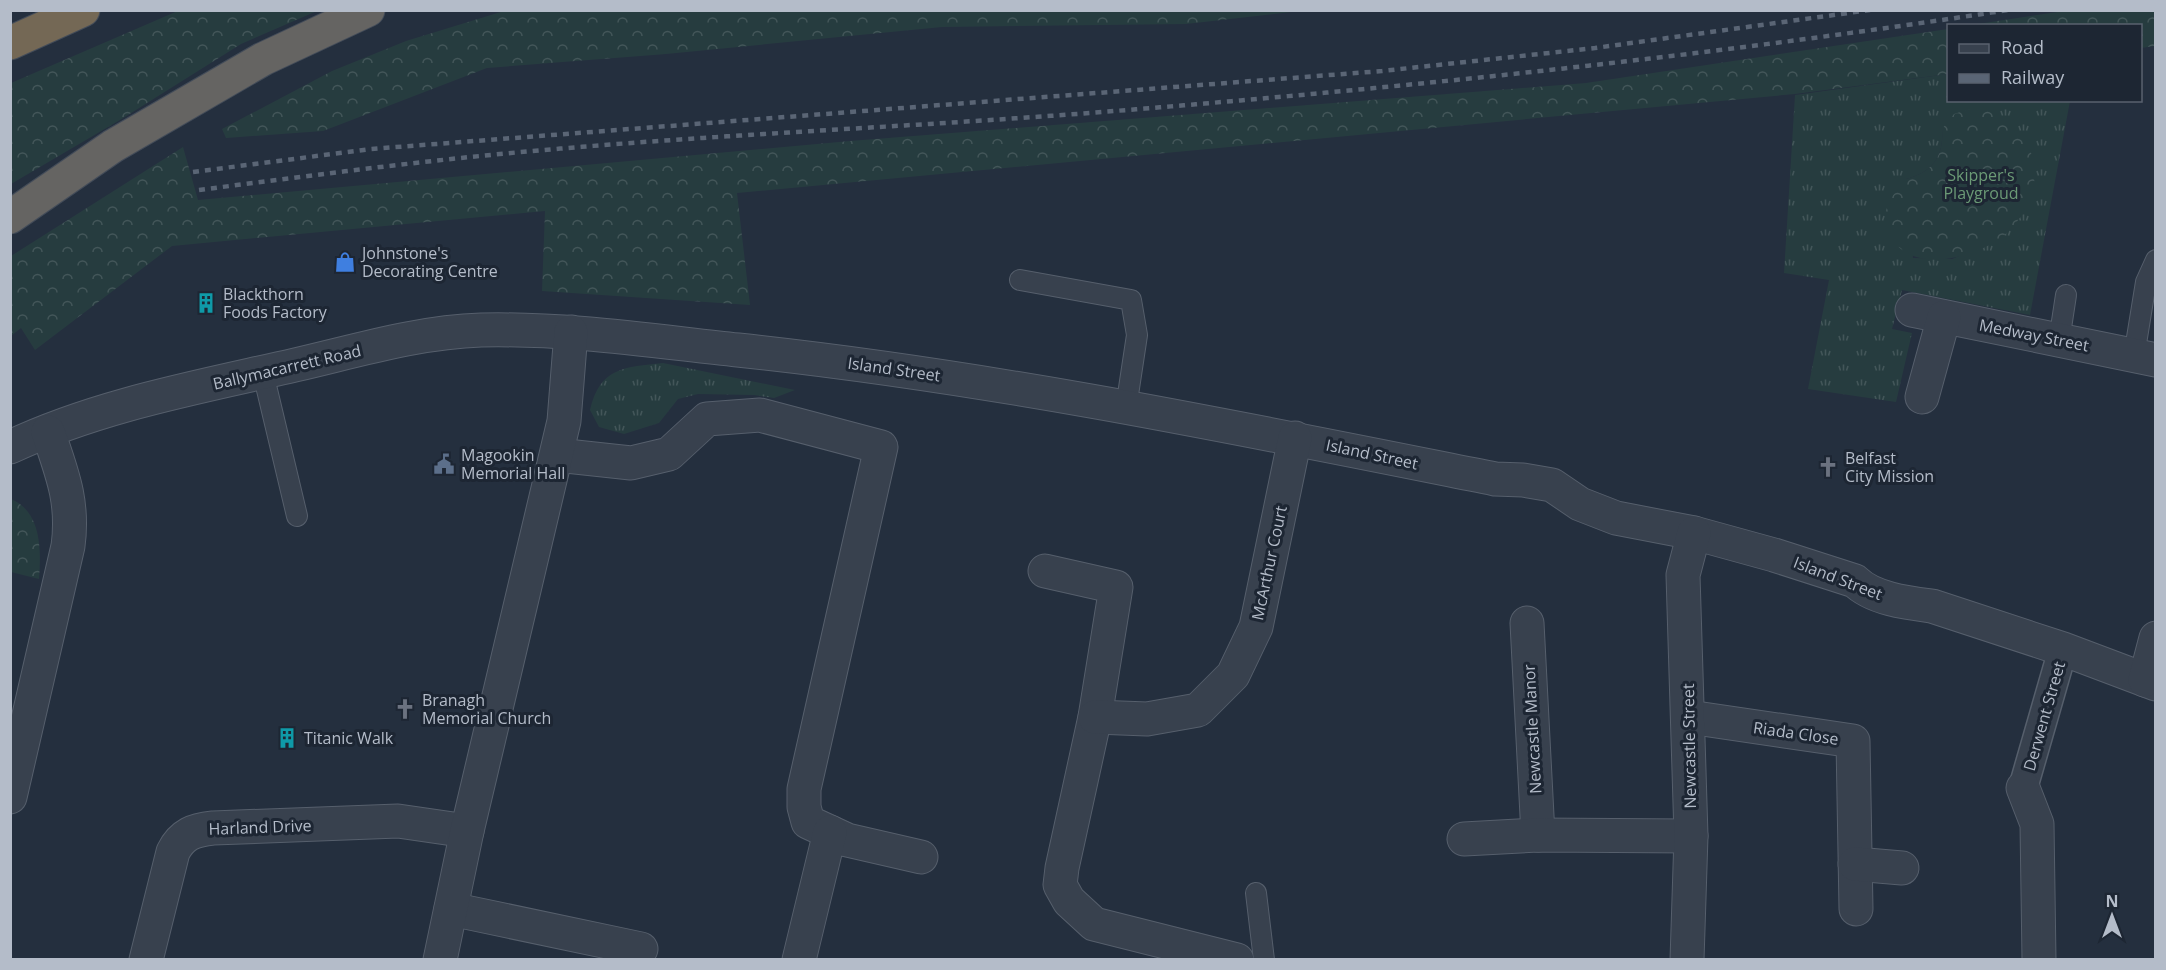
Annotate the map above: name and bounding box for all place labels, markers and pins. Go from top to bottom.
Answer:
place label: Johnstone's Decorating Centre [360,242,498,282]
shop icon: Johnstone's Decorating Centre [333,250,357,274]
place label: Blackthorn Foods Factory [223,283,328,323]
building icon: Blackthorn Foods Factory [194,291,218,315]
place label: Magookin Memorial Hall [461,444,565,484]
place label: Belfast City Mission [1845,447,1934,487]
public building icon: Magookin Memorial Hall [432,452,456,476]
church icon: Belfast City Mission [1816,455,1840,479]
place label: Branagh Memorial Church [422,689,551,729]
church icon: Branagh Memorial Church [393,697,417,721]
building icon: Titanic Walk [275,726,299,750]
place label: Titanic Walk [304,727,394,749]

